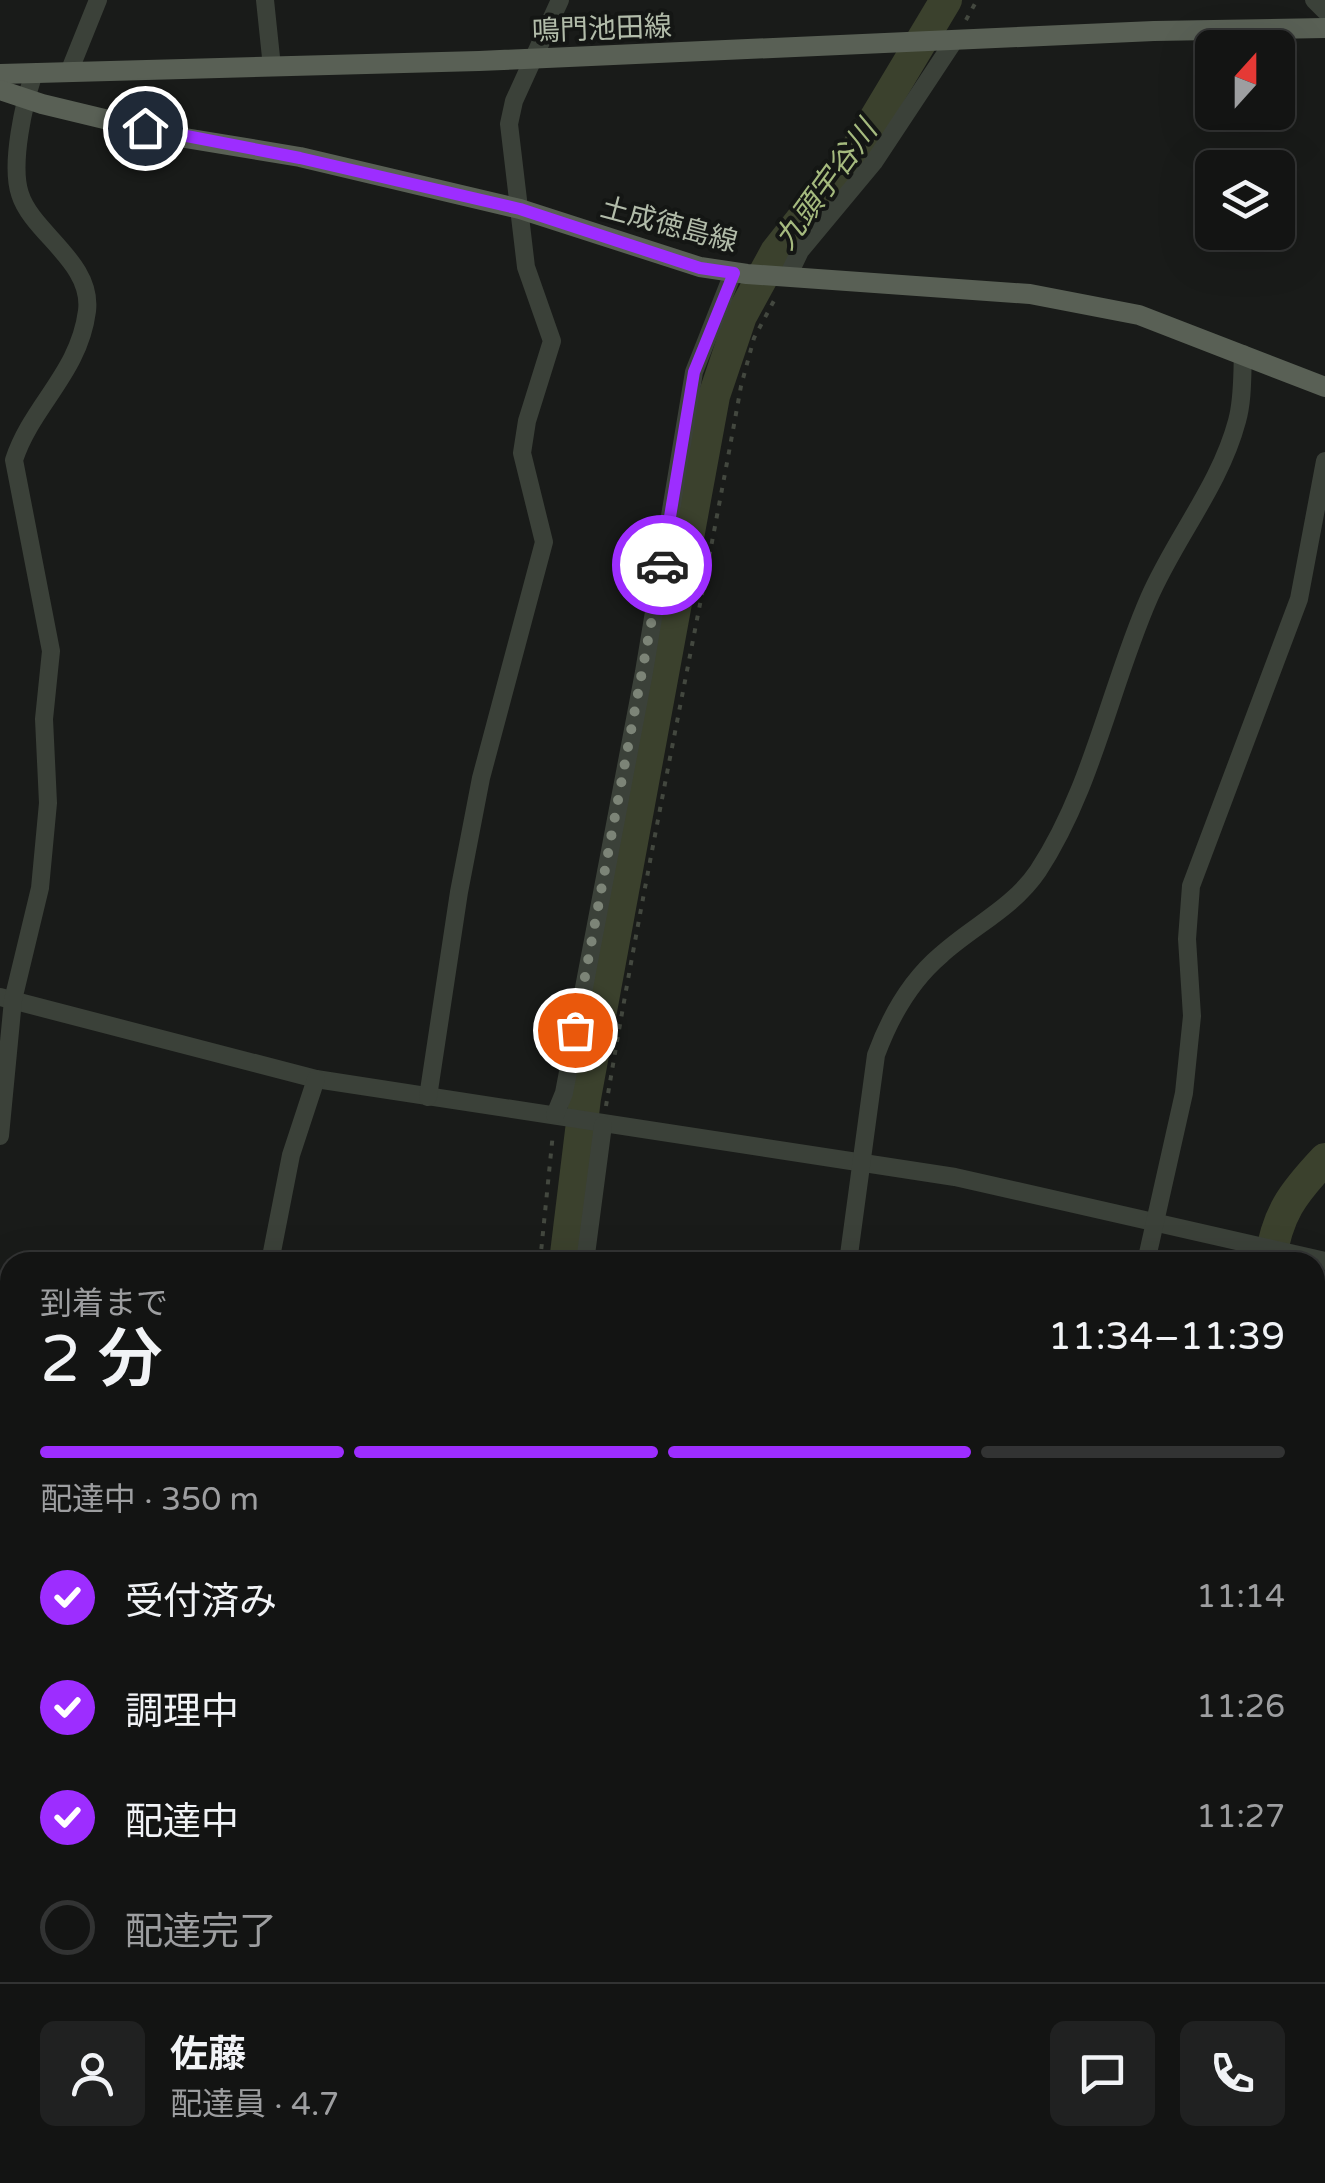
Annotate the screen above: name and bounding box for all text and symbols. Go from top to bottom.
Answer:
street label: 鳴門池田線 [531,10,673,48]
north arrow [1195,30,1295,130]
map controls [1195,30,1295,250]
pin [103,86,188,171]
icon: home [118,101,173,156]
water label: 九頭宇谷川 [767,111,887,257]
button: layers [1195,150,1295,250]
street label: 土成徳島線 [597,190,741,260]
courier [612,515,712,615]
icon: car [635,538,690,593]
pin [533,988,618,1073]
icon: bag [548,1003,603,1058]
text: 到着まで [40,1285,168,1323]
text: 11:34–11:39 [1048,1314,1285,1360]
text: 2 分 [40,1321,163,1400]
text: 配達中 · 350 m [40,1481,259,1519]
icon: check [40,1570,95,1625]
text: 11:14 [1196,1578,1285,1616]
text: 受付済み [125,1579,277,1625]
icon: check [40,1680,95,1735]
text: 11:26 [1196,1688,1285,1726]
text: 調理中 [125,1689,239,1735]
icon: check [40,1790,95,1845]
text: 11:27 [1196,1798,1285,1836]
text: 配達中 [125,1799,239,1845]
text: 配達完了 [125,1909,277,1955]
button: person [40,2021,145,2126]
button: chat [1050,2021,1155,2126]
button: phone [1180,2021,1285,2126]
text: 佐藤 [170,2032,246,2078]
text: 配達員 · 4.7 [170,2086,339,2124]

